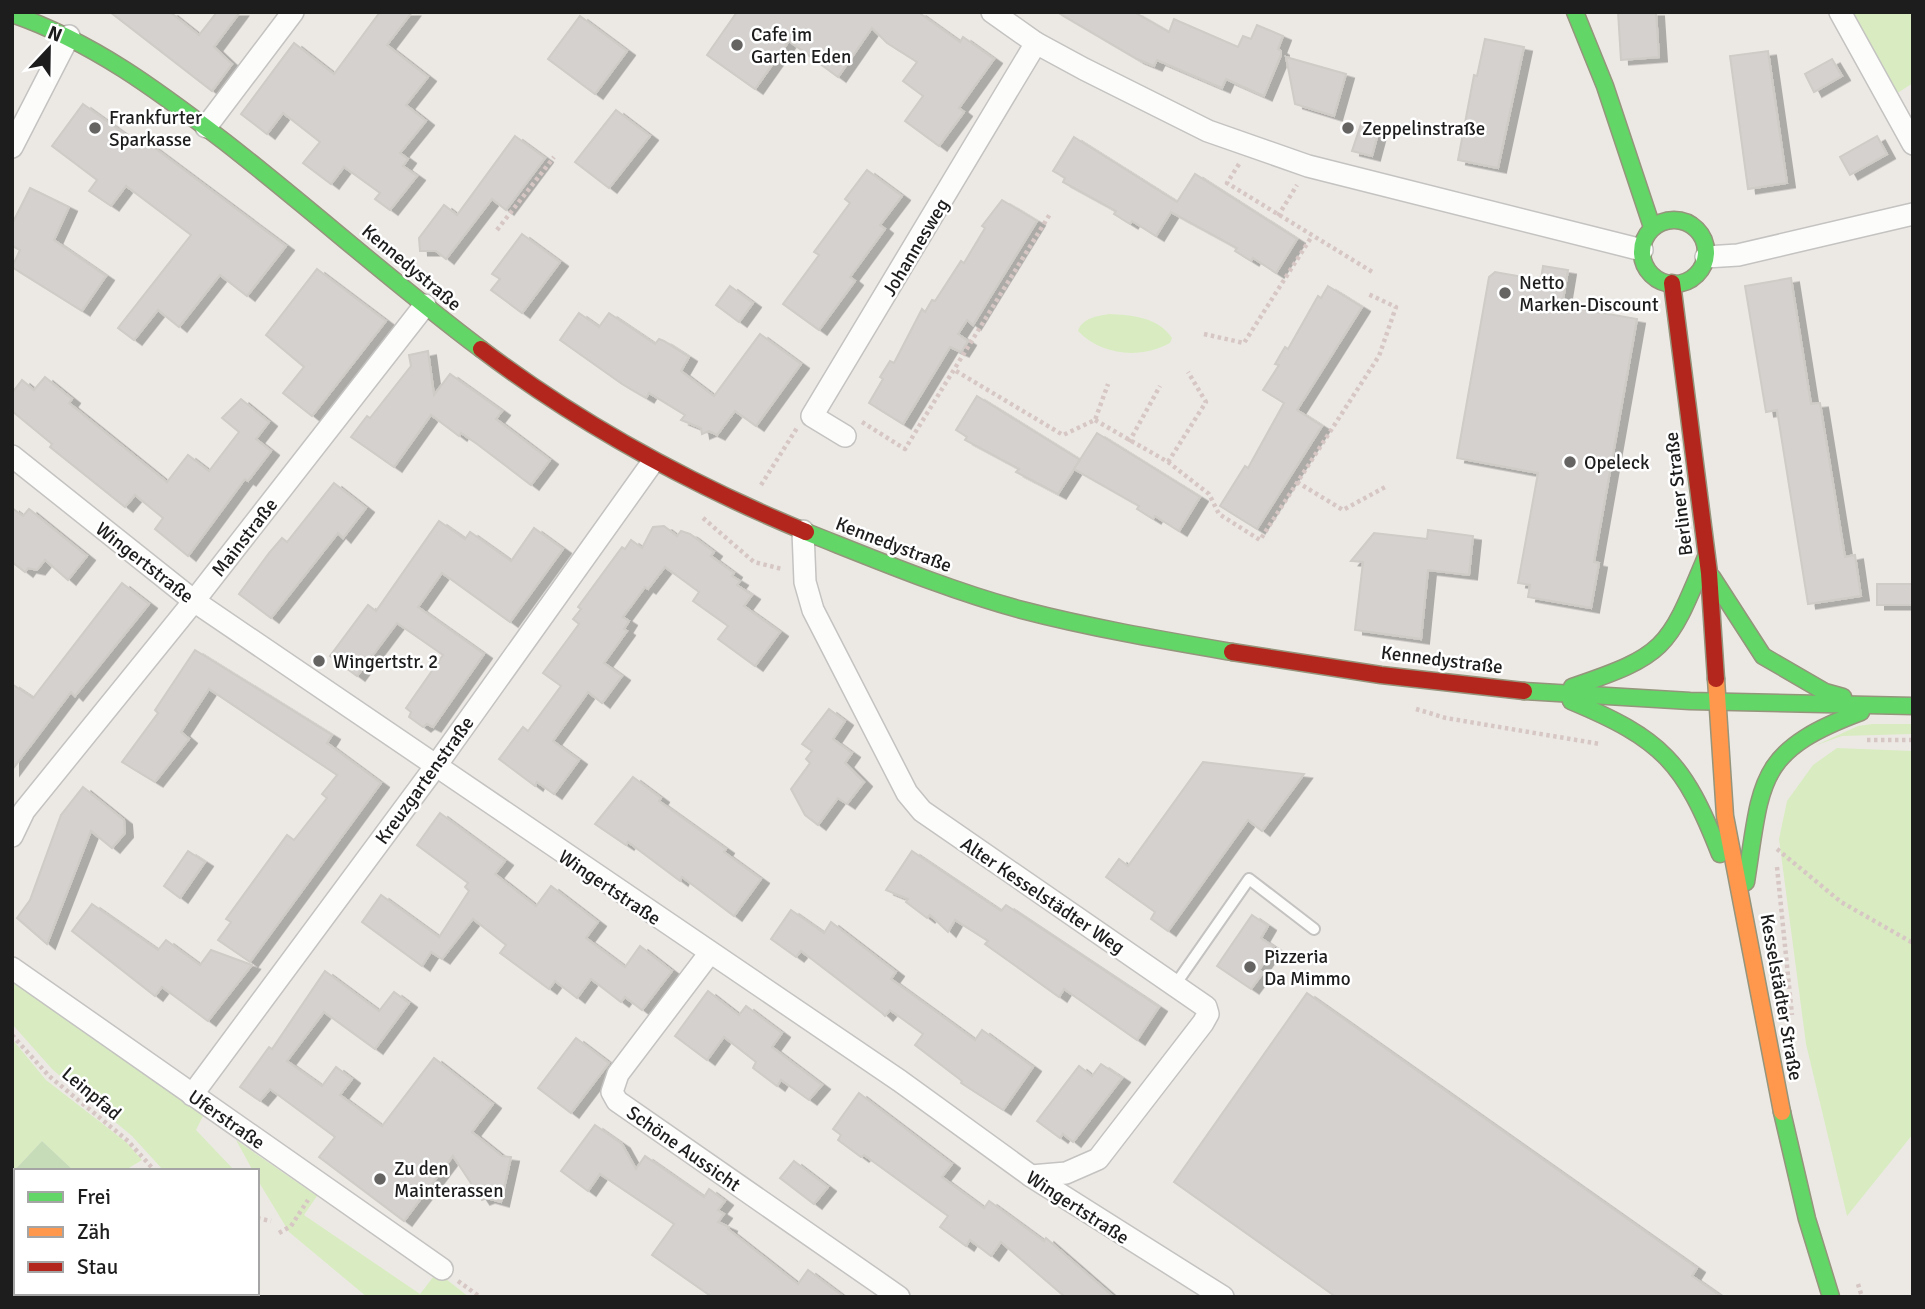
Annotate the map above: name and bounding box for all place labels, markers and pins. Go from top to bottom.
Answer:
place label: Cafe im Garten Eden [751,23,851,69]
marker: Cafe im Garten Eden [729,37,745,53]
place label: Frankfurter Sparkasse [109,106,202,152]
place label: Zeppelinstraße [1362,117,1485,141]
marker: Frankfurter Sparkasse [87,120,103,136]
marker: Zeppelinstraße [1340,120,1356,136]
place label: Netto Marken-Discount [1519,271,1659,317]
marker: Netto Marken-Discount [1497,285,1513,301]
place label: Opeleck [1584,451,1650,475]
marker: Opeleck [1562,454,1578,470]
place label: Wingertstr. 2 [333,650,438,674]
marker: Wingertstr. 2 [311,653,327,669]
place label: Pizzeria Da Mimmo [1264,945,1351,991]
marker: Pizzeria Da Mimmo [1242,959,1258,975]
place label: Zu den Mainterassen [394,1157,504,1203]
marker: Zu den Mainterassen [372,1171,388,1187]

